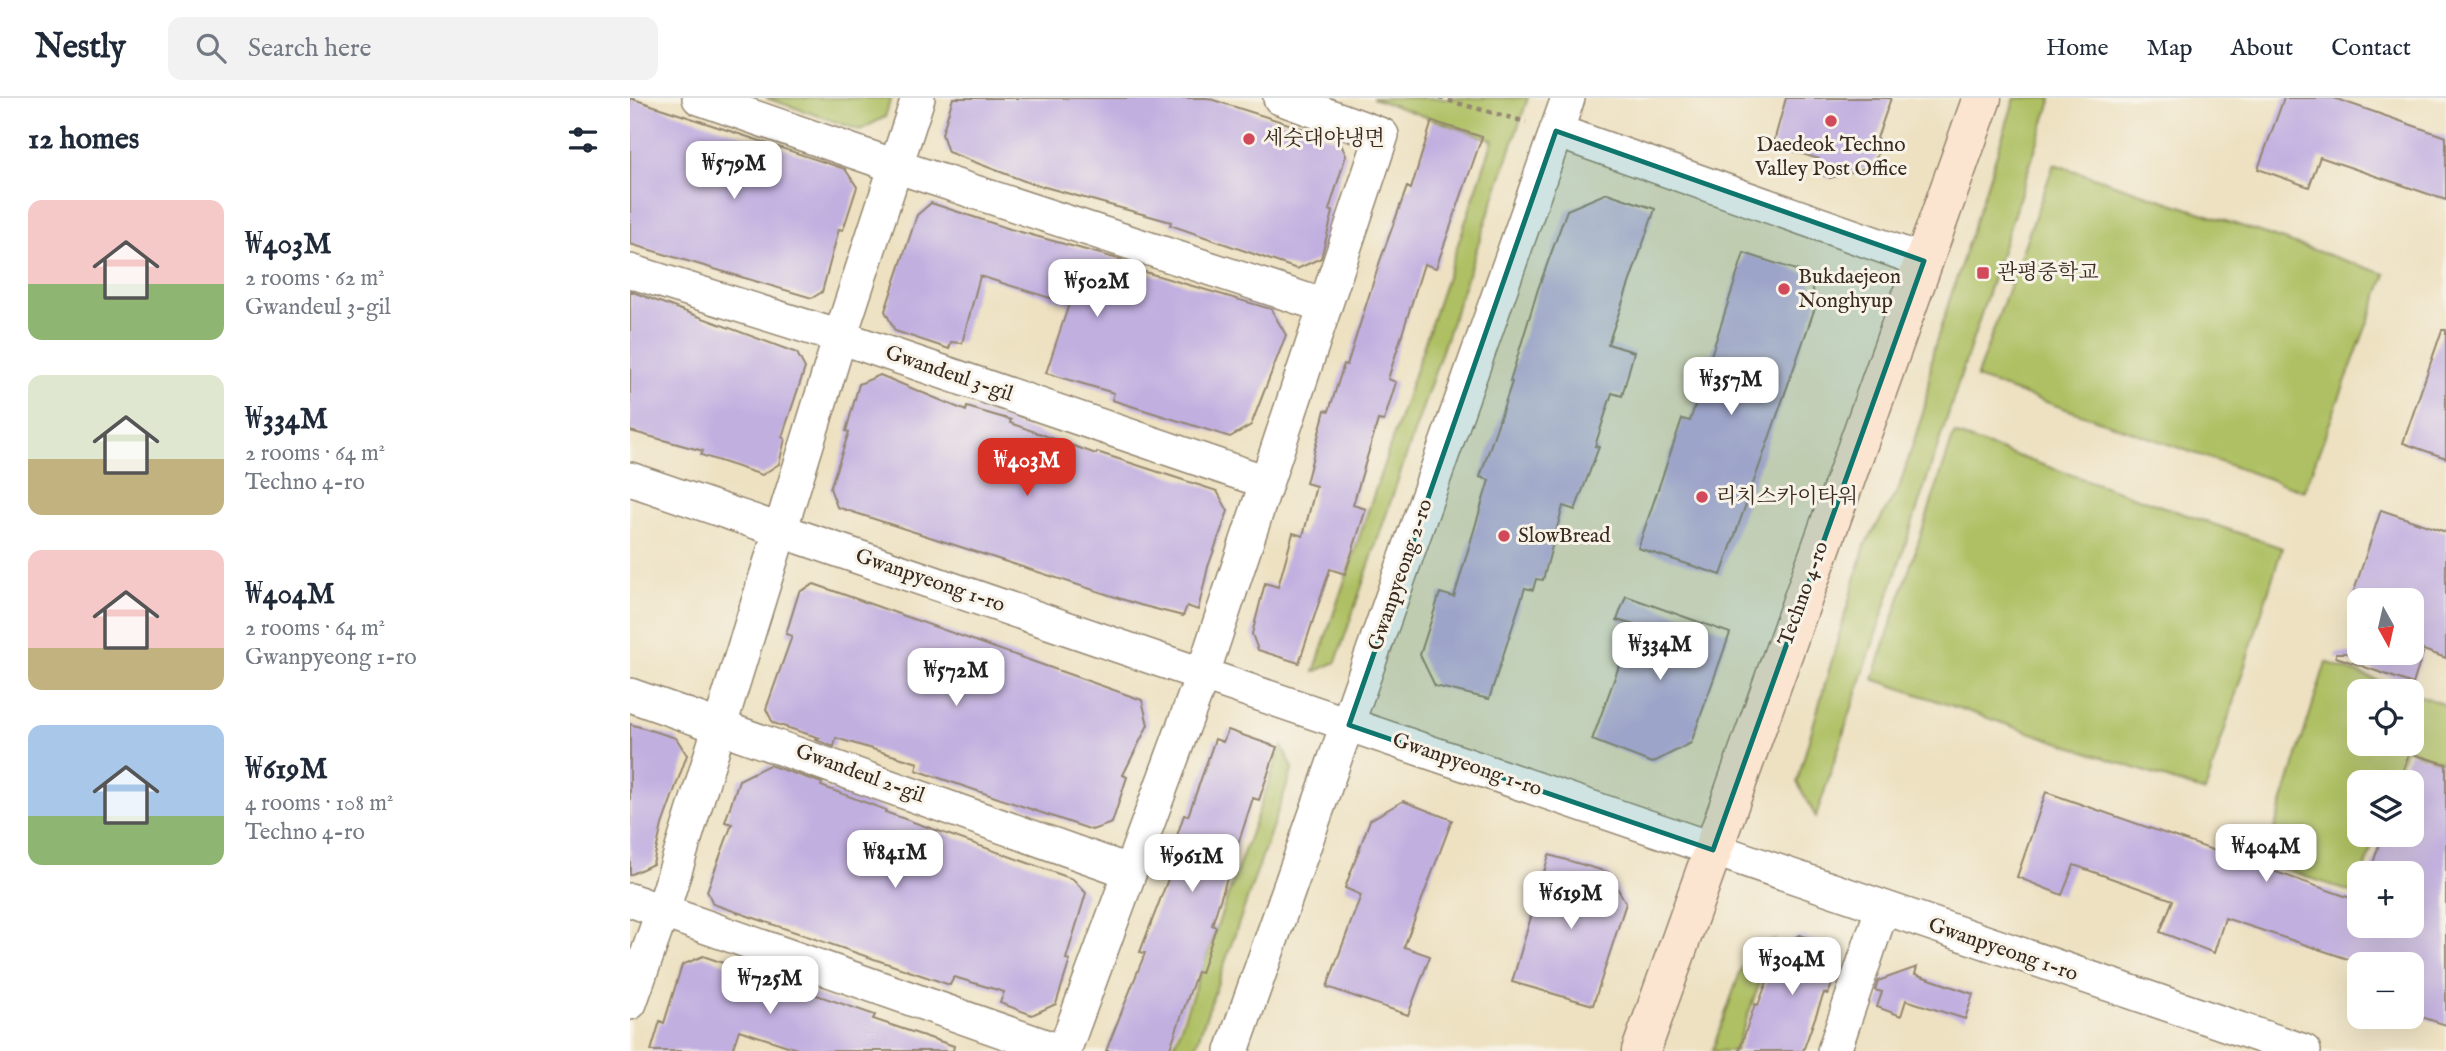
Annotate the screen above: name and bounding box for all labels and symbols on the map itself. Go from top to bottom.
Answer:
marker: Daedeok Techno Valley Post Office [1823,113,1839,129]
place label: 세숫대야냉면 [1263,126,1385,153]
marker: 세숫대야냉면 [1241,131,1257,147]
place label: Daedeok Techno Valley Post Office [1754,132,1907,183]
pin: ₩579M [685,141,783,201]
pin: ₩502M [1048,260,1146,319]
place label: 관평중학교 [1997,260,2098,287]
place label: Bukdaejeon Nonghyup [1798,264,1901,315]
marker: 관평중학교 [1975,265,1991,281]
marker: Bukdaejeon Nonghyup [1776,281,1792,297]
street label: Gwandeul 3-gil [882,340,1017,409]
pin: ₩357M [1682,358,1780,417]
pin: ₩403M [978,438,1076,498]
place label: 리치스카이타워 [1716,484,1858,511]
marker: 리치스카이타워 [1694,489,1710,505]
street label: Gwanpyeong 2-ro [1362,496,1440,654]
place label: SlowBread [1518,523,1611,550]
marker: SlowBread [1496,528,1512,544]
street label: Techno 4-ro [1773,538,1835,650]
street label: Gwanpyeong 1-ro [852,543,1008,619]
north arrow [2347,588,2424,665]
pin: ₩334M [1611,622,1709,682]
pin: ₩572M [907,648,1005,708]
street label: Gwanpyeong 1-ro [1389,727,1545,803]
street label: Gwandeul 2-gil [792,738,928,810]
pin: ₩404M [2217,824,2315,884]
pin: ₩841M [846,830,944,890]
pin: ₩961M [1143,834,1241,894]
pin: ₩619M [1522,872,1620,931]
street label: Gwanpyeong 1-ro [1925,912,2081,988]
pin: ₩304M [1743,937,1841,997]
pin: ₩725M [721,956,819,1016]

